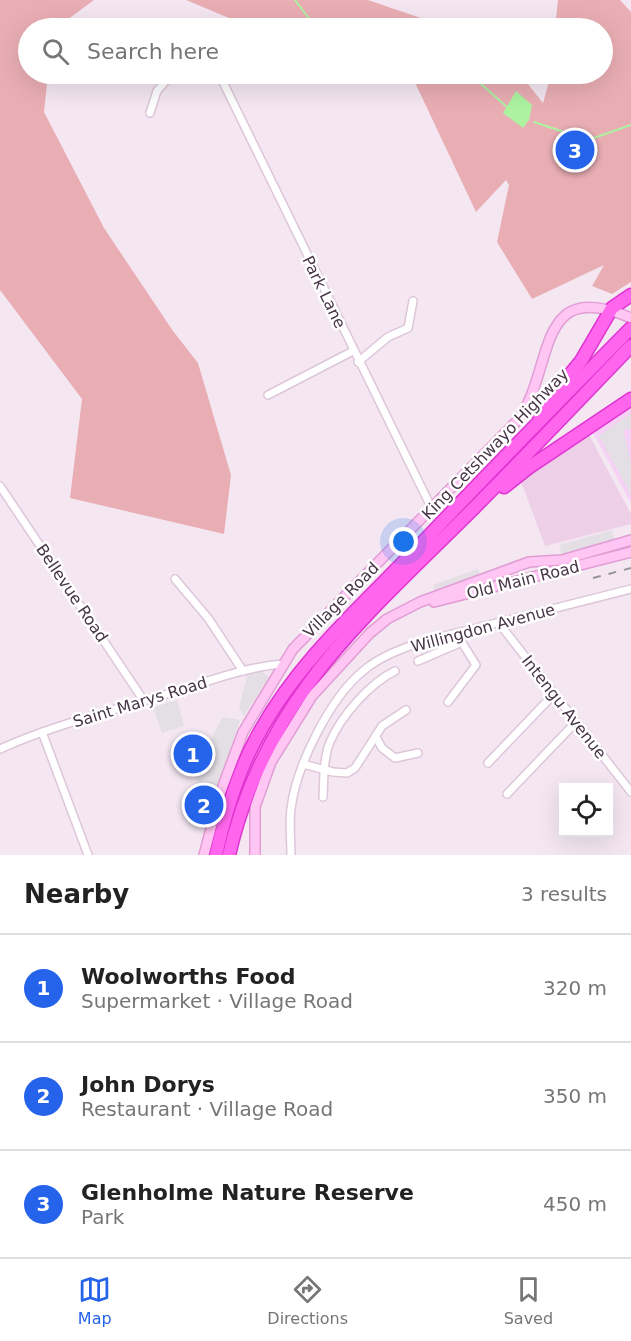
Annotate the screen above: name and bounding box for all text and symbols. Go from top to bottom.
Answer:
search box [18,18,613,84]
icon: search [39,35,72,68]
text: Search here [87,39,219,64]
pin: 3 [556,128,594,172]
street label: Park Lane [298,253,350,331]
street label: King Cetshwayo Highway [418,365,572,523]
your location [389,527,418,556]
street label: Bellevue Road [32,540,112,646]
street label: Old Main Road [465,557,581,603]
street label: Village Road [299,558,383,642]
street label: Willingdon Avenue [409,600,557,656]
street label: Intengu Avenue [518,652,610,762]
street label: Saint Marys Road [71,673,209,731]
pin: 1 [174,732,212,777]
pin: 2 [184,782,224,828]
map controls [559,783,613,837]
button: locate [559,783,613,837]
text: Nearby [24,879,129,909]
text: 3 results [521,882,607,906]
text: Woolworths Food [81,964,296,989]
text: 1 [37,976,50,1000]
text: 320 m [543,976,607,1000]
text: Supermarket · Village Road [81,989,353,1013]
text: John Dorys [81,1072,215,1097]
text: 2 [37,1084,50,1108]
text: 350 m [543,1084,607,1108]
text: Restaurant · Village Road [81,1097,333,1121]
text: Glenholme Nature Reserve [81,1180,414,1205]
text: 3 [37,1192,50,1216]
text: 450 m [543,1192,607,1216]
text: Park [81,1205,124,1229]
tab: Map [78,1273,112,1328]
tab: Directions [267,1273,348,1328]
tab: Saved [504,1273,553,1328]

